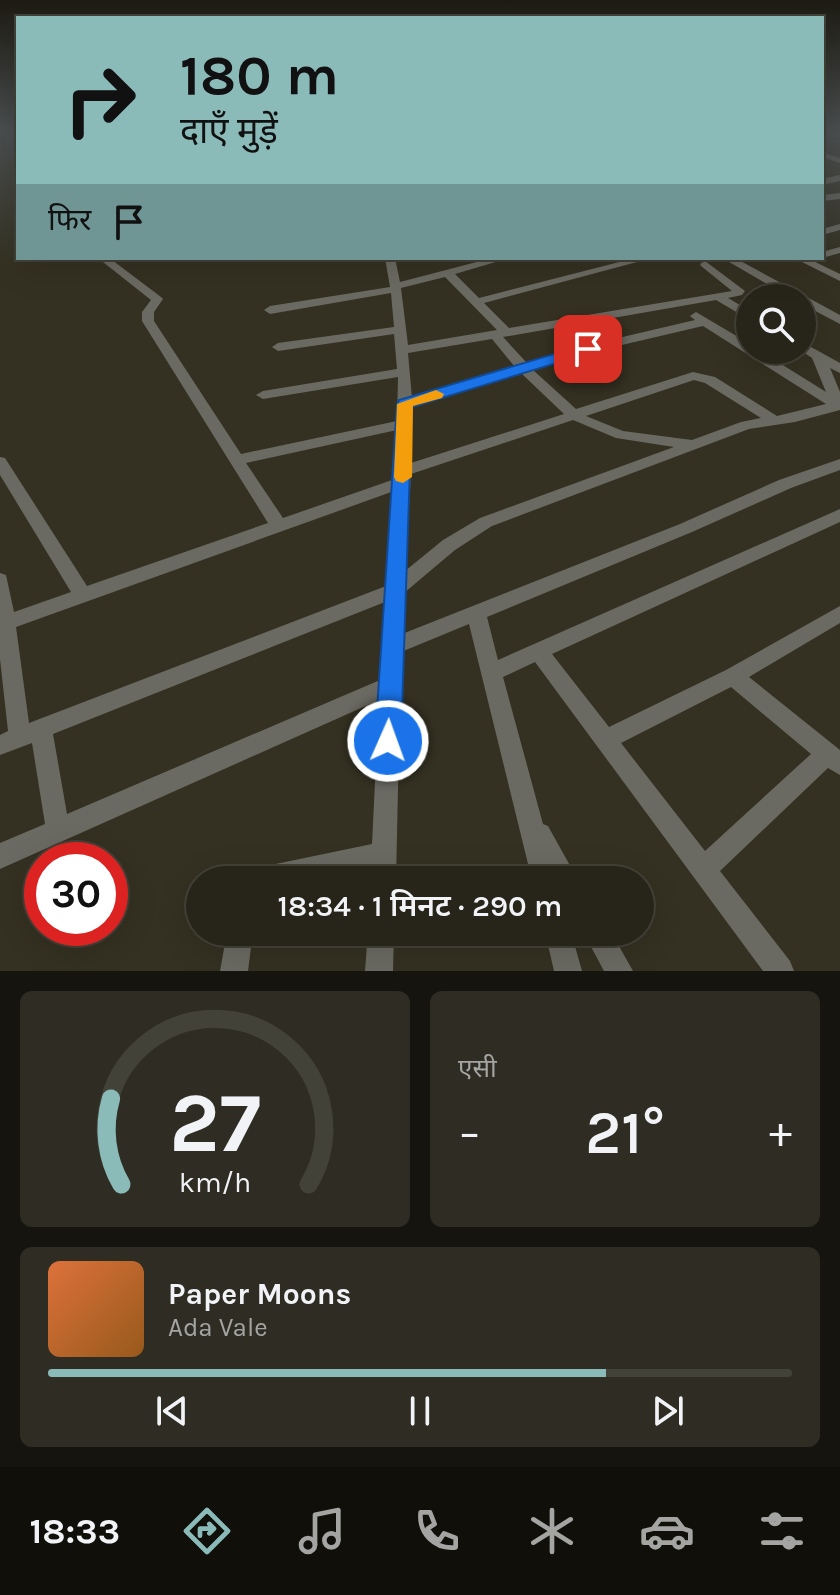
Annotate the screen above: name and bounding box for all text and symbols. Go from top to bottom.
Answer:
text: 180 m [180,43,339,108]
icon: right [48,48,152,152]
text: दाएँ मुड़ें [180,110,278,152]
icon: arrive [107,200,151,244]
text: फिर [48,202,91,238]
map controls [736,284,816,364]
button: search [736,284,816,364]
pin [554,315,622,383]
icon: arrive [566,327,610,371]
position arrow [346,699,430,783]
speed limit sign: 30 [24,842,128,946]
text: 18:34 · 1 मिनट · 290 m [278,888,562,924]
text: एसी [458,1053,497,1084]
text: 27 [169,1075,261,1172]
text: 21° [585,1098,665,1168]
text: − [458,1107,481,1158]
text: + [769,1107,792,1158]
text: km/h [179,1166,251,1199]
text: Paper Moons [168,1276,351,1312]
text: Ada Vale [168,1312,268,1343]
icon: previous [150,1389,194,1433]
icon: pause [398,1389,442,1433]
icon: next [646,1389,690,1433]
icon: directions [179,1503,235,1559]
icon: music [294,1503,350,1559]
icon: phone [409,1503,465,1559]
icon: climate [524,1503,580,1559]
icon: car [639,1503,695,1559]
icon: filters [754,1503,810,1559]
text: 18:33 [30,1510,120,1552]

